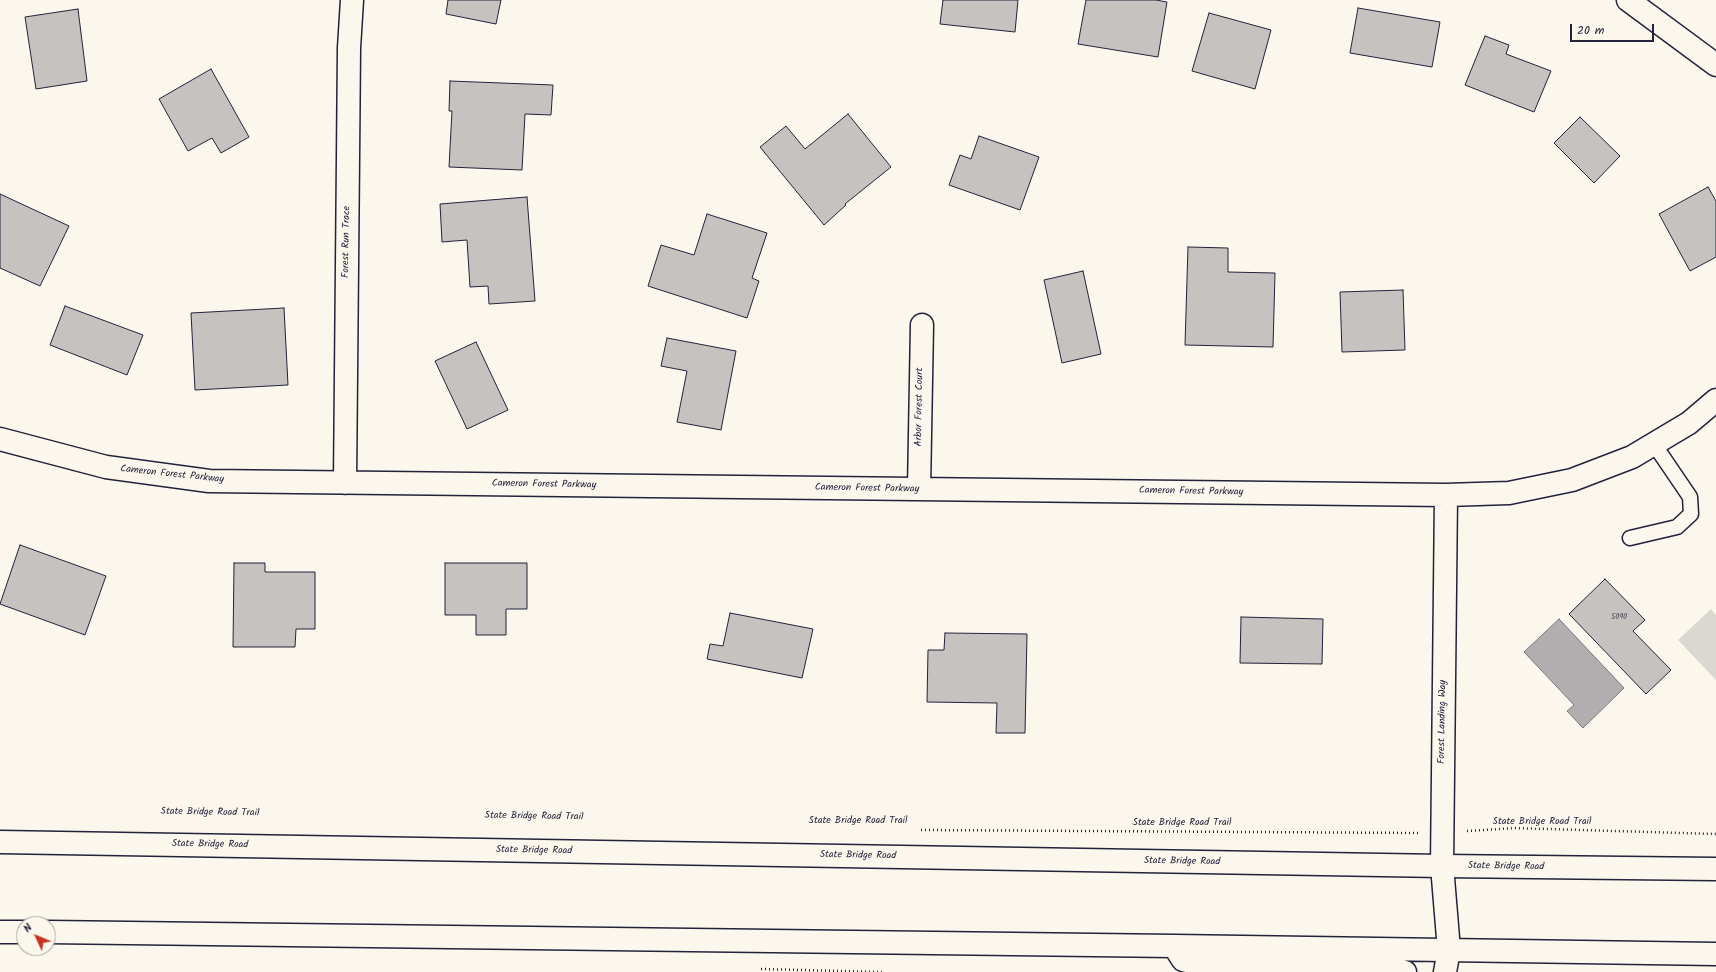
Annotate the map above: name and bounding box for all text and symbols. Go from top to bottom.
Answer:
scale bar [1572,16,1656,42]
text: 20 m [1577,21,1604,40]
street label: Forest Run Trace [340,206,354,278]
street label: Arbor Forest Court [913,368,927,446]
street label: Cameron Forest Parkway [120,464,224,486]
street label: Cameron Forest Parkway [492,478,596,492]
street label: Cameron Forest Parkway [815,482,919,496]
street label: Cameron Forest Parkway [1139,485,1243,499]
house number: 5090 [1611,613,1627,623]
street label: Forest Landing Way [1436,680,1450,764]
street label: State Bridge Road Trail [161,806,259,820]
street label: State Bridge Road Trail [485,810,583,824]
street label: State Bridge Road Trail [809,815,907,827]
street label: State Bridge Road Trail [1493,816,1591,828]
street label: State Bridge Road Trail [1133,817,1231,829]
street label: State Bridge Road [172,838,248,852]
street label: State Bridge Road [496,844,572,858]
street label: State Bridge Road [820,849,896,863]
street label: State Bridge Road [1144,855,1220,869]
street label: State Bridge Road [1468,860,1544,874]
north arrow [16,916,56,956]
text: N [19,920,37,937]

